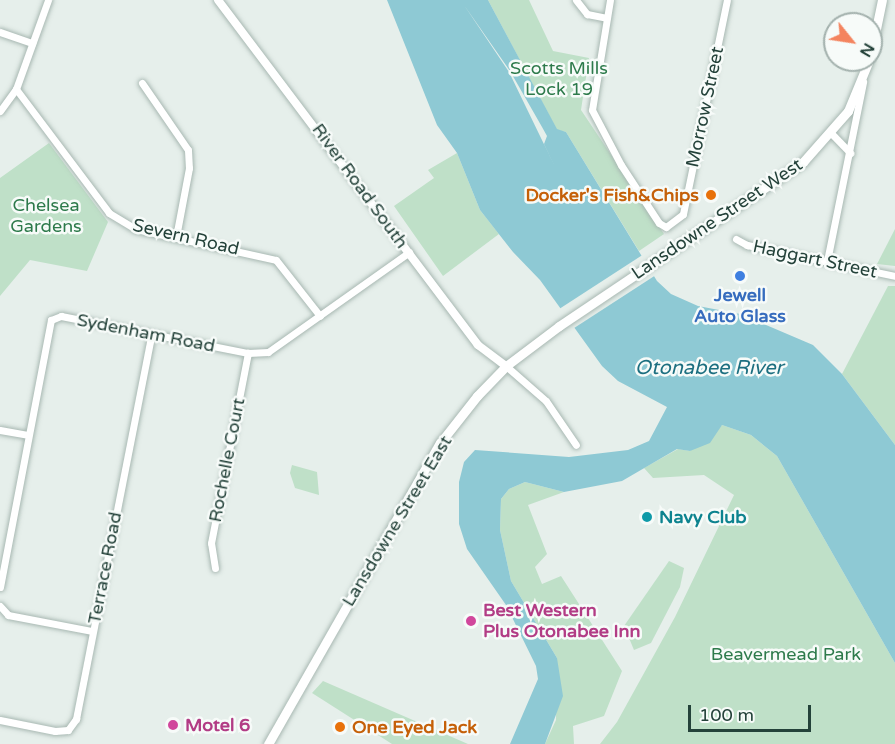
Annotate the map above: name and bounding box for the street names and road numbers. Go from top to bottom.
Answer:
street label: Morrow Street [682,45,728,169]
street label: River Road South [307,119,413,253]
street label: Lansdowne Street West [627,154,807,284]
street label: Severn Road [131,214,241,260]
street label: Haggart Street [751,235,879,283]
street label: Sydenham Road [75,309,217,357]
street label: Rochelle Court [204,396,250,524]
street label: Lansdowne Street East [337,432,457,610]
street label: Terrace Road [84,510,126,626]

